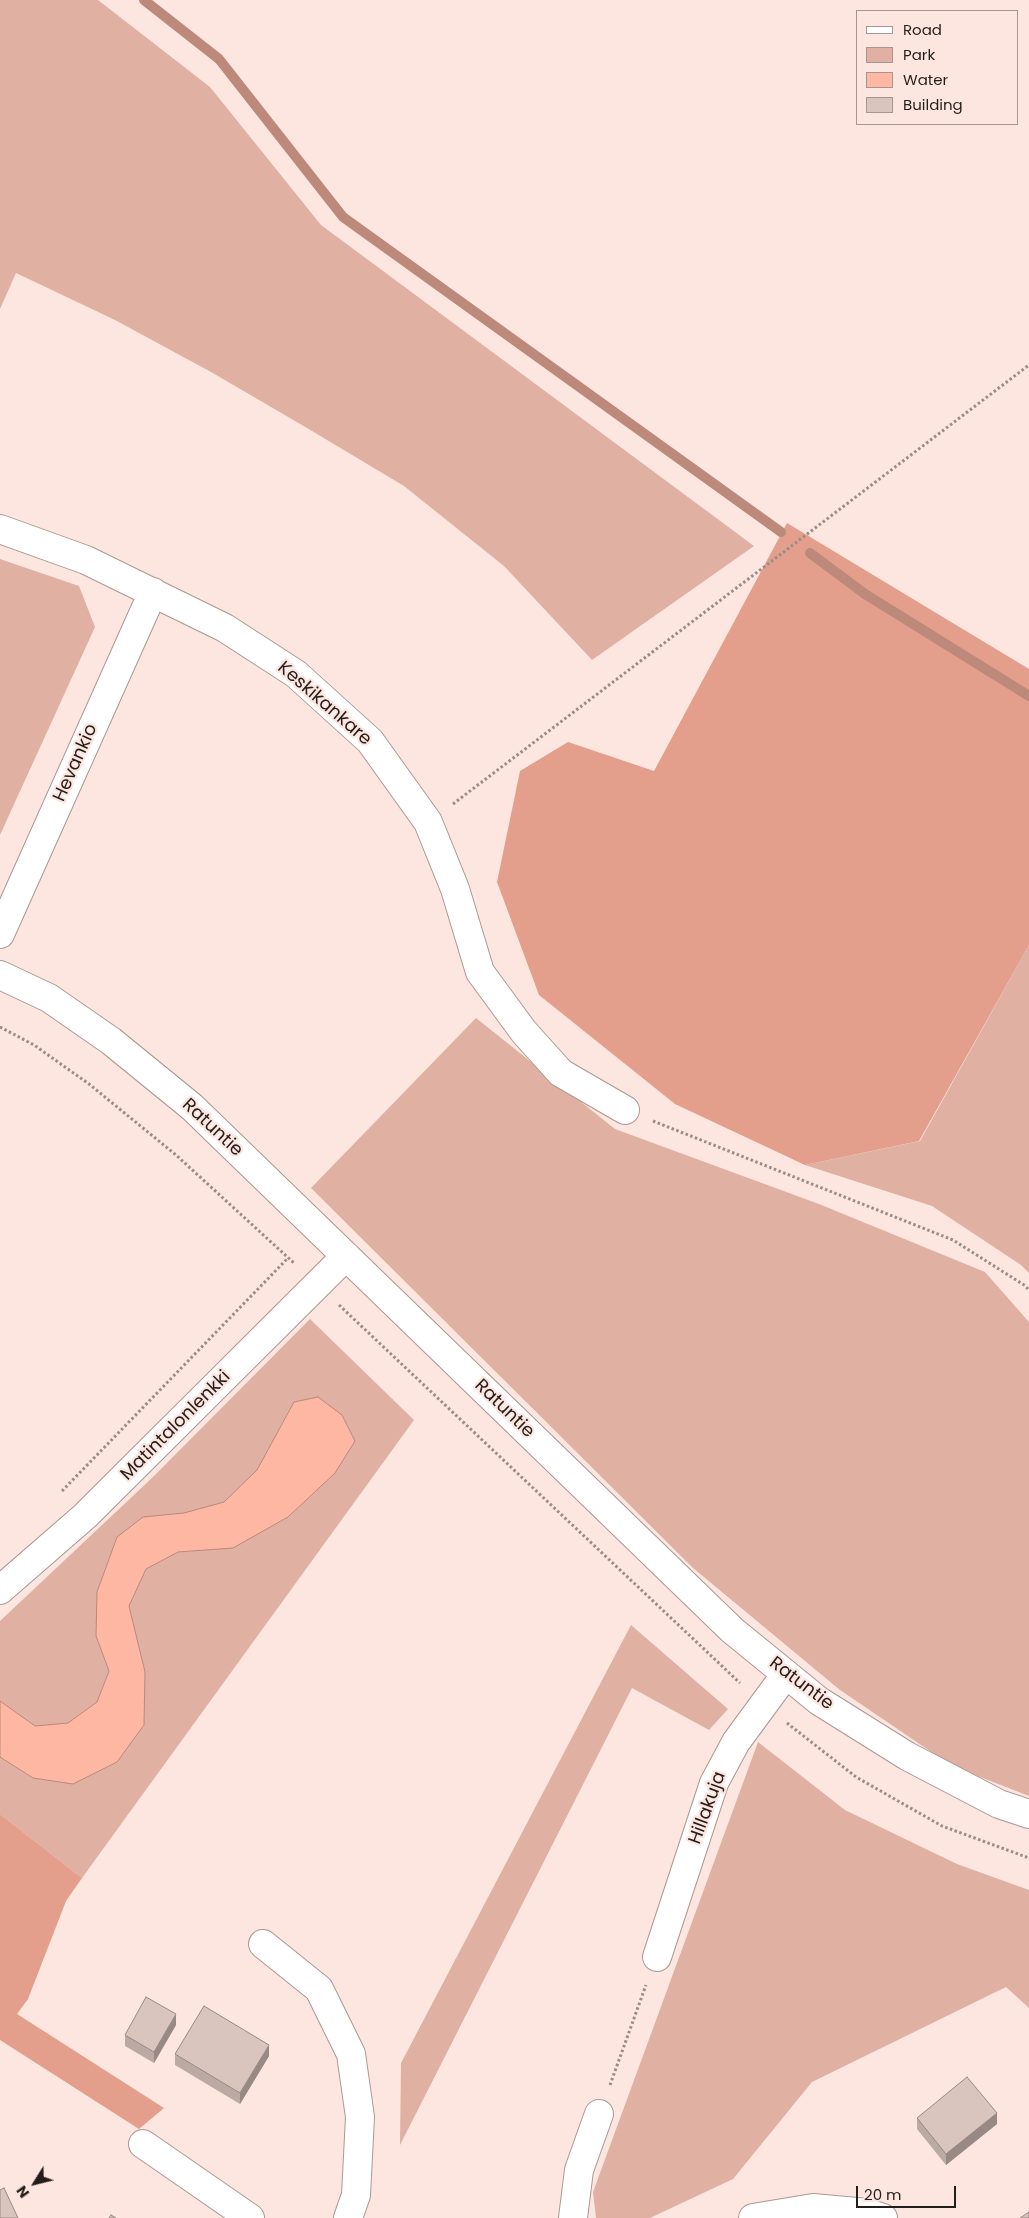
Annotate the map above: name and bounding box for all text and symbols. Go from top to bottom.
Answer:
legend [856,10,1019,125]
text: Road [903,19,942,40]
text: Park [903,44,935,65]
text: Water [903,69,948,90]
text: Building [903,94,963,115]
street label: Keskikankare [273,657,375,751]
street label: Hevankio [49,721,103,805]
street label: Ratuntie [177,1095,247,1161]
street label: Matintalonlenkki [117,1367,235,1485]
street label: Ratuntie [470,1375,538,1443]
street label: Ratuntie [765,1653,837,1715]
street label: Hillakuja [685,1769,731,1847]
north arrow [10,2158,60,2208]
scale bar [859,2176,959,2208]
text: N [12,2182,34,2202]
text: 20 m [864,2184,902,2205]

